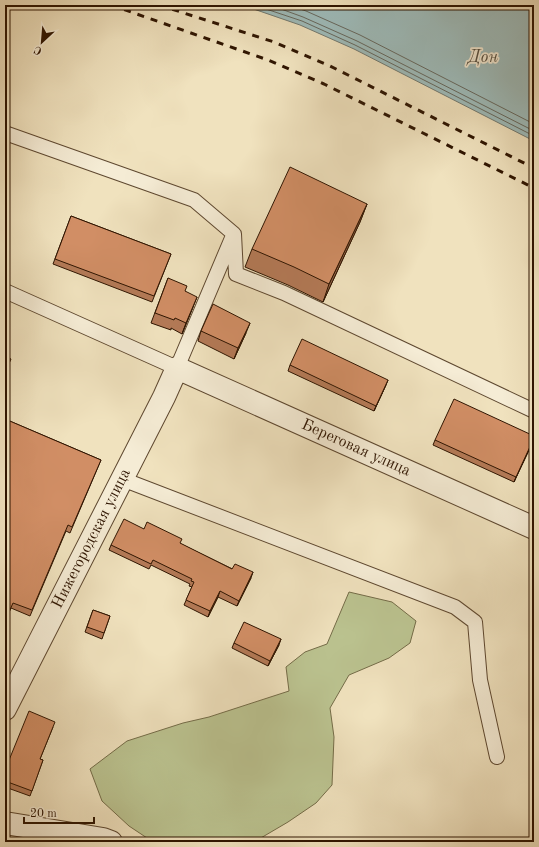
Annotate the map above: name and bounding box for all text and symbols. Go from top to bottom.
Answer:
north arrow [22,22,62,62]
text: С [33,43,44,56]
water label: Дон [466,49,498,66]
street label: Береговая улица [299,417,413,480]
street label: Нижегородская улица [50,466,134,611]
scale bar [24,799,94,825]
text: 20 m [30,808,57,820]

